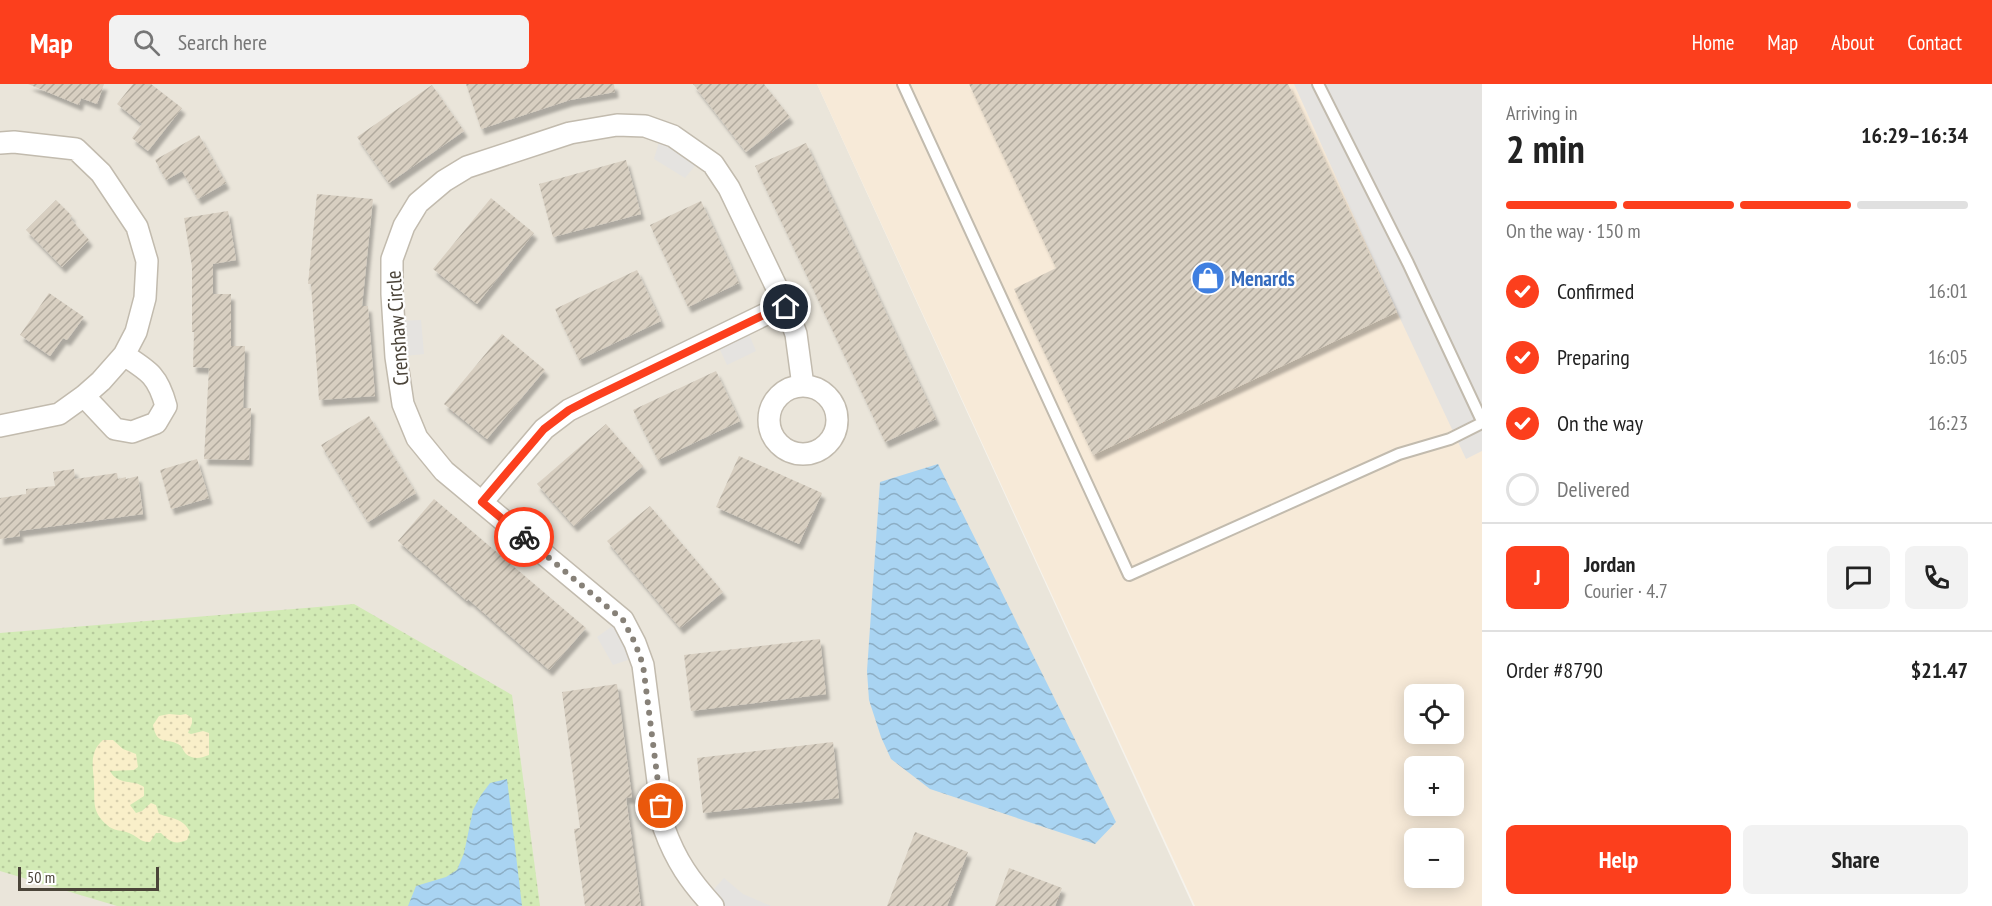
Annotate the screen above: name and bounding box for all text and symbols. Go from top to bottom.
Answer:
search box [109,15,529,69]
text: Map [30,24,73,61]
icon: search [130,26,163,59]
text: Search here [178,28,267,56]
text: Home [1692,29,1734,56]
text: Map [1767,29,1798,56]
text: About [1831,29,1874,56]
text: Contact [1907,29,1962,56]
text: Arriving in [1506,100,1578,126]
text: 16:29–16:34 [1861,121,1968,149]
text: 2 min [1506,123,1585,174]
text: On the way · 150 m [1506,218,1641,244]
shop icon: Menards [1190,260,1226,296]
place label: Menards [1231,265,1295,292]
street label: Crenshaw Circle [380,270,414,386]
icon: check [1506,275,1539,308]
text: Confirmed [1557,277,1634,305]
text: 16:01 [1928,278,1968,304]
pin [760,281,811,332]
icon: home [769,290,802,323]
icon: check [1506,341,1539,374]
text: Preparing [1557,343,1630,371]
text: 16:05 [1928,344,1968,370]
icon: check [1506,407,1539,440]
text: On the way [1557,409,1643,437]
text: 16:23 [1928,410,1968,436]
text: Delivered [1557,475,1630,503]
courier [494,507,554,567]
icon: bike [508,521,541,554]
button: chat [1827,546,1890,609]
button: phone [1905,546,1968,609]
text: Jordan [1584,550,1635,578]
text: J [1534,563,1541,591]
text: Courier · 4.7 [1584,578,1668,604]
text: Order #8790 [1506,656,1603,684]
text: $21.47 [1911,656,1968,684]
map controls [1404,684,1464,888]
button: locate [1404,684,1464,744]
button: + [1404,756,1464,816]
pin [635,780,686,831]
icon: bag [644,789,677,822]
button: Help [1506,825,1731,894]
button: Share [1743,825,1968,894]
button: − [1404,828,1464,888]
scale bar [18,864,159,892]
text: 50 m [27,867,55,887]

